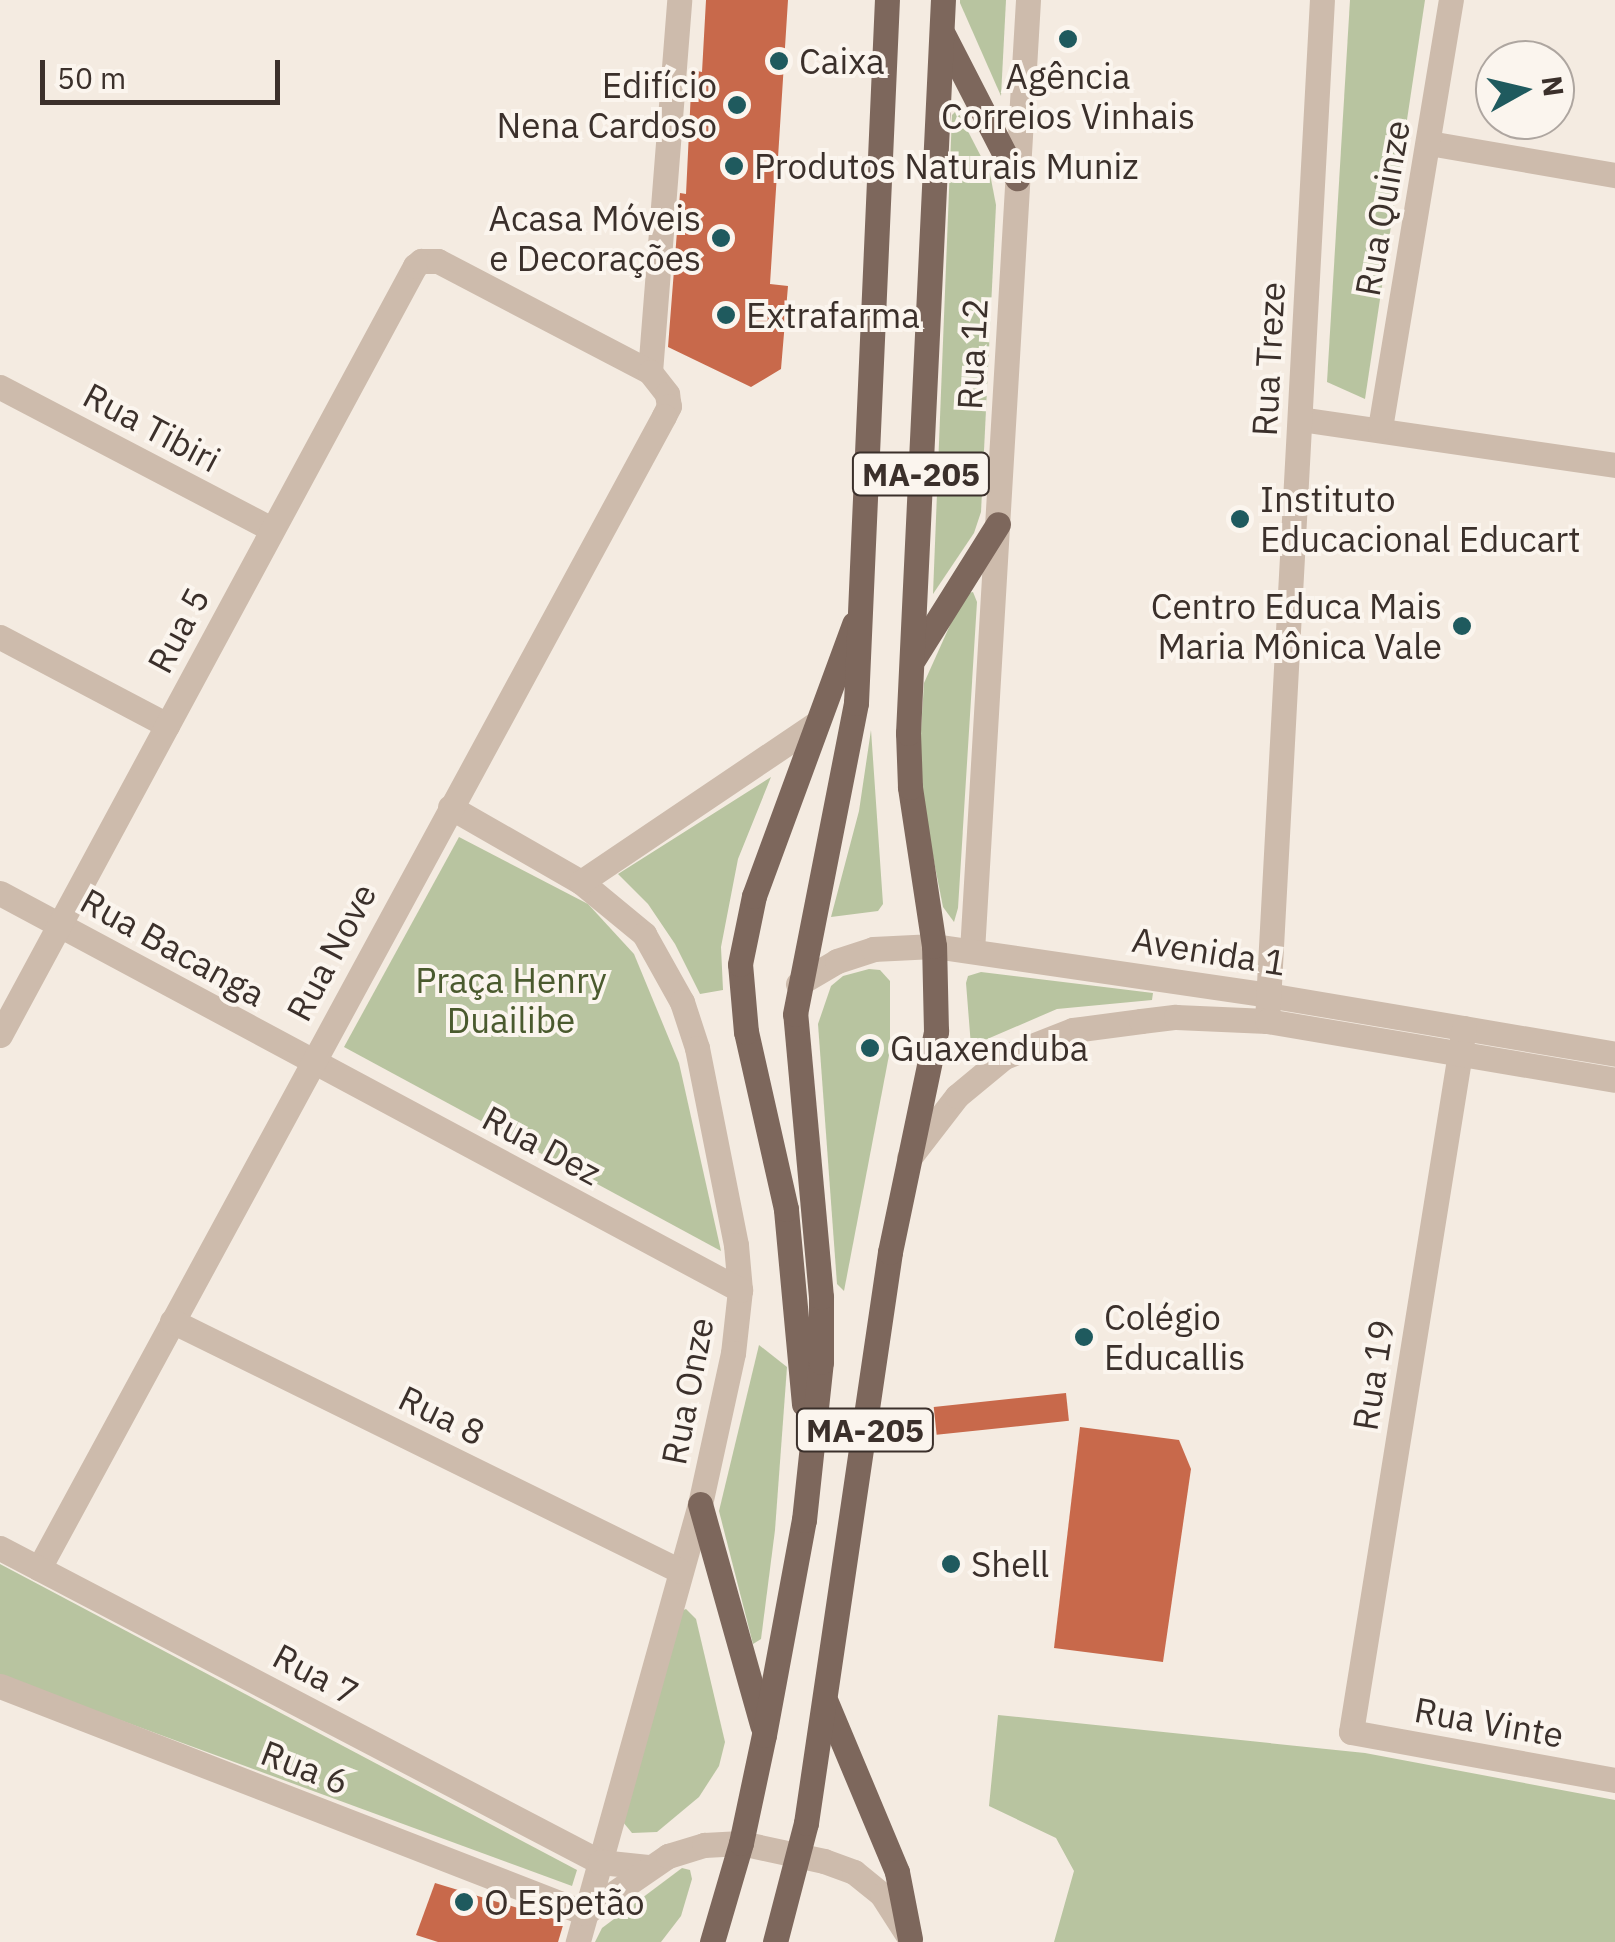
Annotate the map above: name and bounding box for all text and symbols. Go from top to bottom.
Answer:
marker: Agência Correios Vinhais [1057,28,1079,50]
scale bar [45,40,285,102]
place label: Caixa [799,40,885,82]
north arrow [1475,40,1575,140]
marker: Caixa [768,50,790,72]
place label: Agência Correios Vinhais [941,55,1195,137]
text: 50 m [57,58,126,97]
place label: Edifício Nena Cardoso [497,64,717,146]
text: N [1533,73,1573,99]
marker: Edifício Nena Cardoso [726,94,748,116]
street label: Rua Quinze [1346,117,1418,299]
place label: Produtos Naturais Muniz [754,145,1139,187]
marker: Produtos Naturais Muniz [723,155,745,177]
place label: Acasa Móveis e Decorações [489,197,701,279]
marker: Acasa Móveis e Decorações [710,227,732,249]
street label: Rua Treze [1243,281,1293,437]
place label: Extrafarma [746,294,920,336]
street label: Rua 12 [948,297,996,411]
marker: Extrafarma [715,304,737,326]
street label: Rua Tibiri [77,374,227,480]
road number: MA-205 [851,447,991,501]
place label: Instituto Educacional Educart [1260,478,1581,560]
marker: Instituto Educacional Educart [1229,508,1251,530]
street label: Rua 5 [138,580,218,680]
place label: Centro Educa Mais Maria Mônica Vale [1151,585,1442,667]
marker: Centro Educa Mais Maria Mônica Vale [1451,615,1473,637]
street label: Rua Nove [277,876,385,1028]
street label: Rua Bacanga [74,879,272,1015]
street label: Avenida 1 [1129,918,1289,984]
park label: Praça Henry Duailibe [415,959,607,1041]
place label: Guaxenduba [890,1027,1088,1069]
marker: Guaxenduba [859,1037,881,1059]
street label: Rua Dez [476,1096,608,1194]
place label: Colégio Educallis [1104,1296,1245,1378]
street label: Rua Onze [652,1314,722,1468]
street label: Rua 19 [1344,1317,1402,1433]
marker: Colégio Educallis [1073,1326,1095,1348]
street label: Rua 8 [392,1376,492,1454]
road number: MA-205 [795,1403,935,1457]
place label: Shell [971,1543,1049,1585]
marker: Shell [940,1553,962,1575]
street label: Rua 7 [266,1634,366,1714]
street label: Rua Vinte [1411,1688,1567,1756]
street label: Rua 6 [255,1731,355,1803]
place label: O Espetão [484,1881,645,1923]
marker: O Espetão [453,1891,475,1913]

